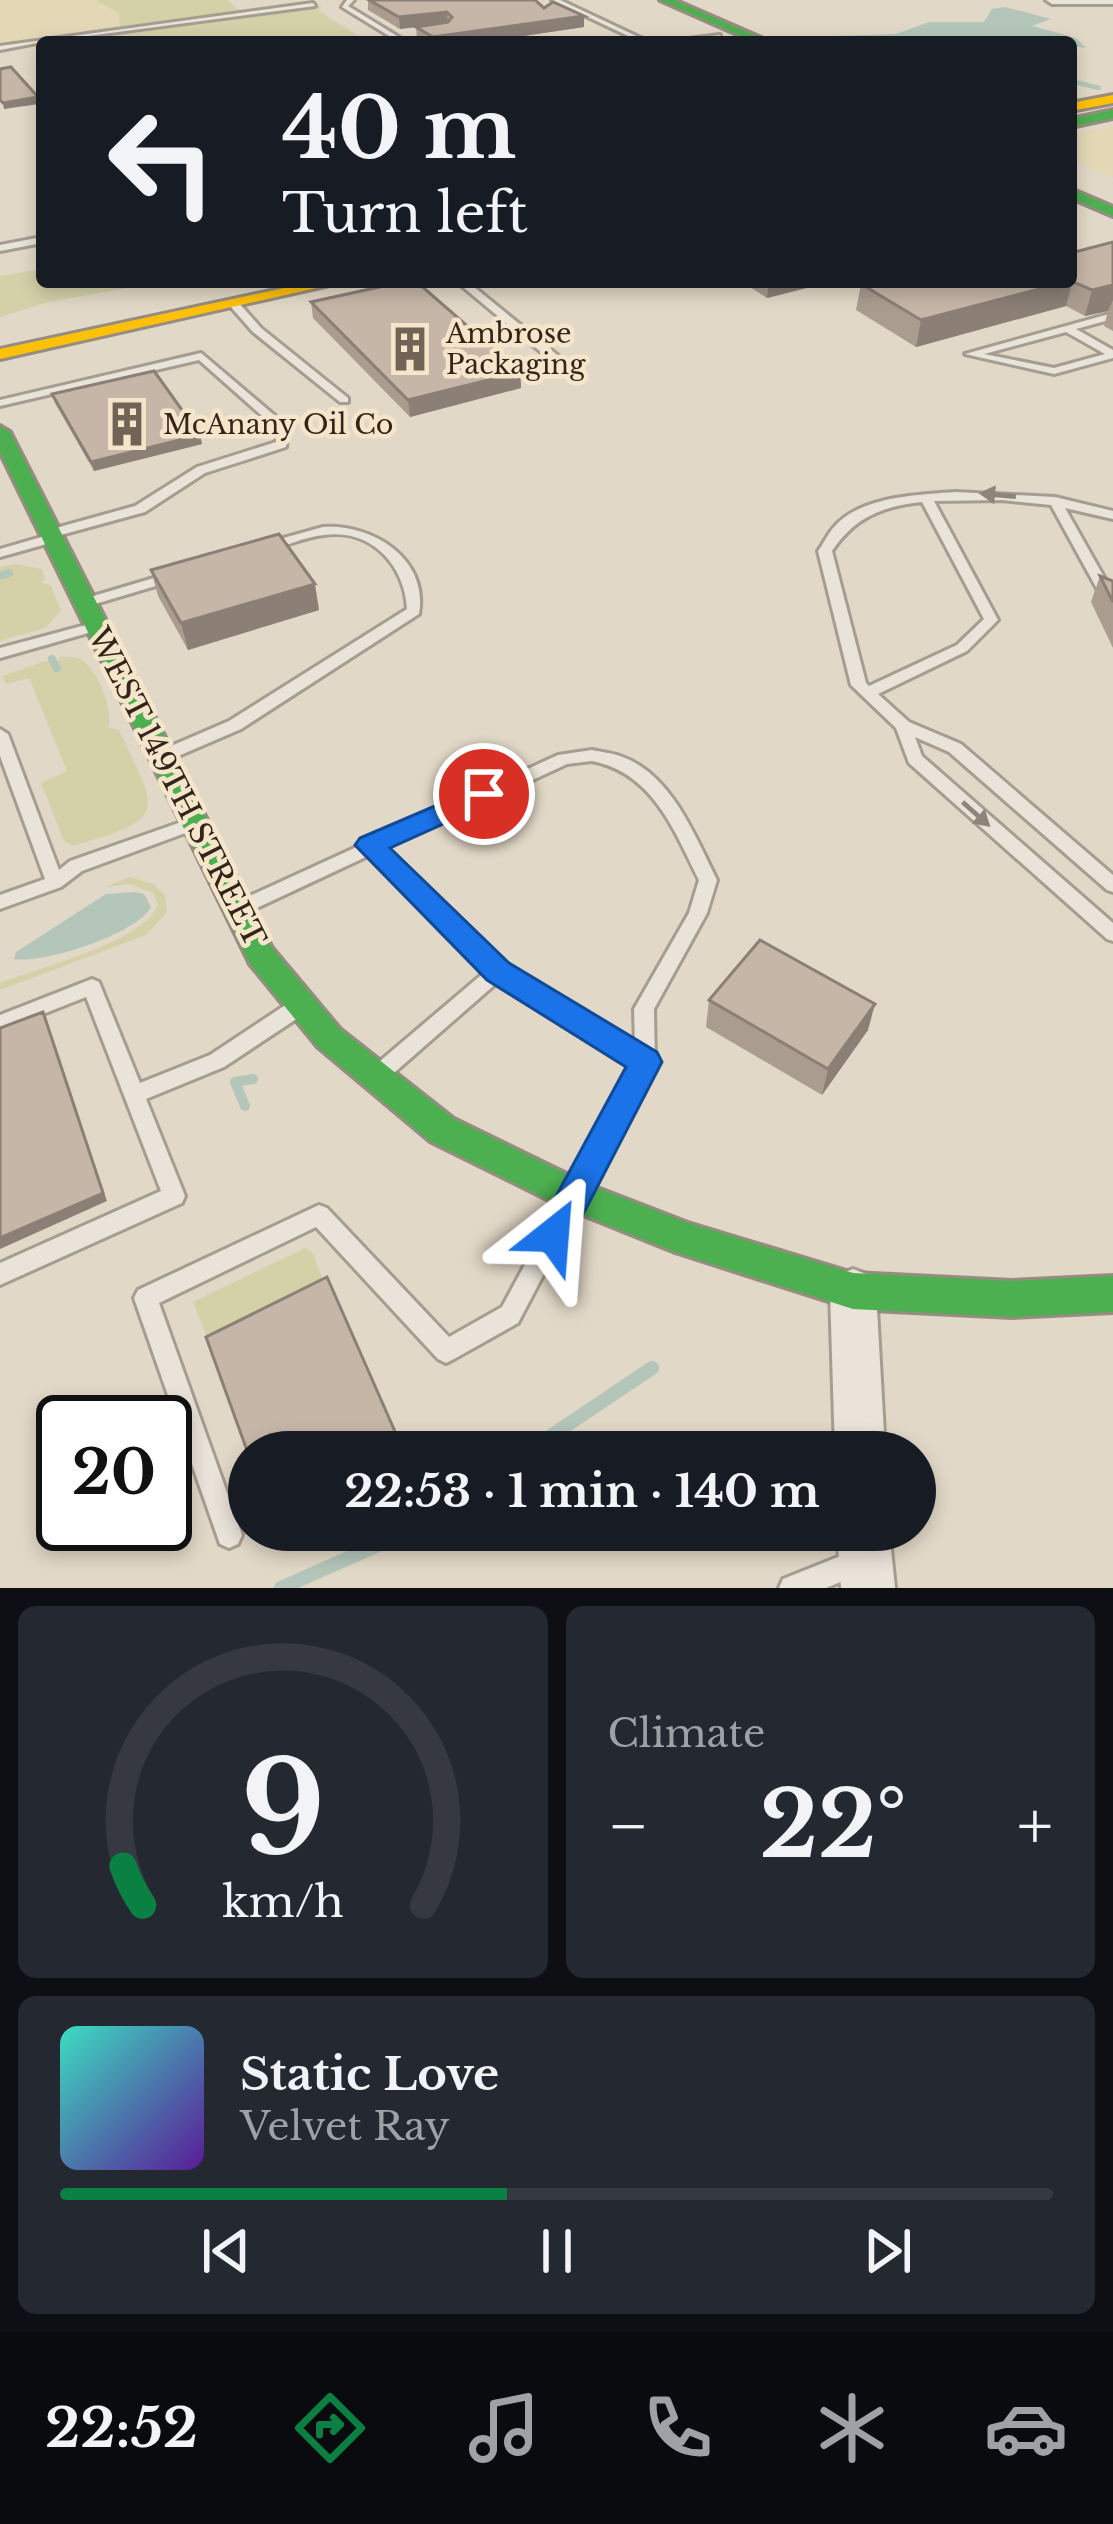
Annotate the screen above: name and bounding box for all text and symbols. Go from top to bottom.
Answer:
text: 40 m [282,77,516,181]
icon: left [84,84,240,240]
text: Turn left [282,180,528,247]
place label: Ambrose Packaging [445,317,586,381]
building icon: Ambrose Packaging [385,324,435,374]
building icon: McAnany Oil Co [102,399,152,449]
place label: McAnany Oil Co [163,408,393,441]
one-way arrow [979,485,1016,504]
street label: WEST 149TH STREET [80,620,274,953]
pin [433,743,535,845]
icon: arrive [451,761,517,827]
one-way arrow [962,800,991,827]
position arrow [490,1172,616,1298]
speed limit sign: 20 [36,1395,192,1551]
text: 22:53 · 1 min · 140 m [344,1463,820,1519]
text: Climate [608,1709,765,1758]
text: 9 [241,1733,325,1888]
text: 22° [759,1770,907,1881]
text: − [608,1785,649,1867]
text: + [1017,1785,1053,1867]
text: km/h [222,1875,344,1929]
text: Static Love [240,2046,499,2102]
text: Velvet Ray [240,2102,450,2151]
icon: previous [193,2218,259,2284]
icon: pause [524,2218,590,2284]
icon: next [855,2218,921,2284]
icon: directions [288,2386,372,2470]
icon: music [462,2386,546,2470]
icon: phone [636,2386,720,2470]
icon: climate [810,2386,894,2470]
icon: car [984,2386,1068,2470]
text: 22:52 [45,2395,198,2462]

